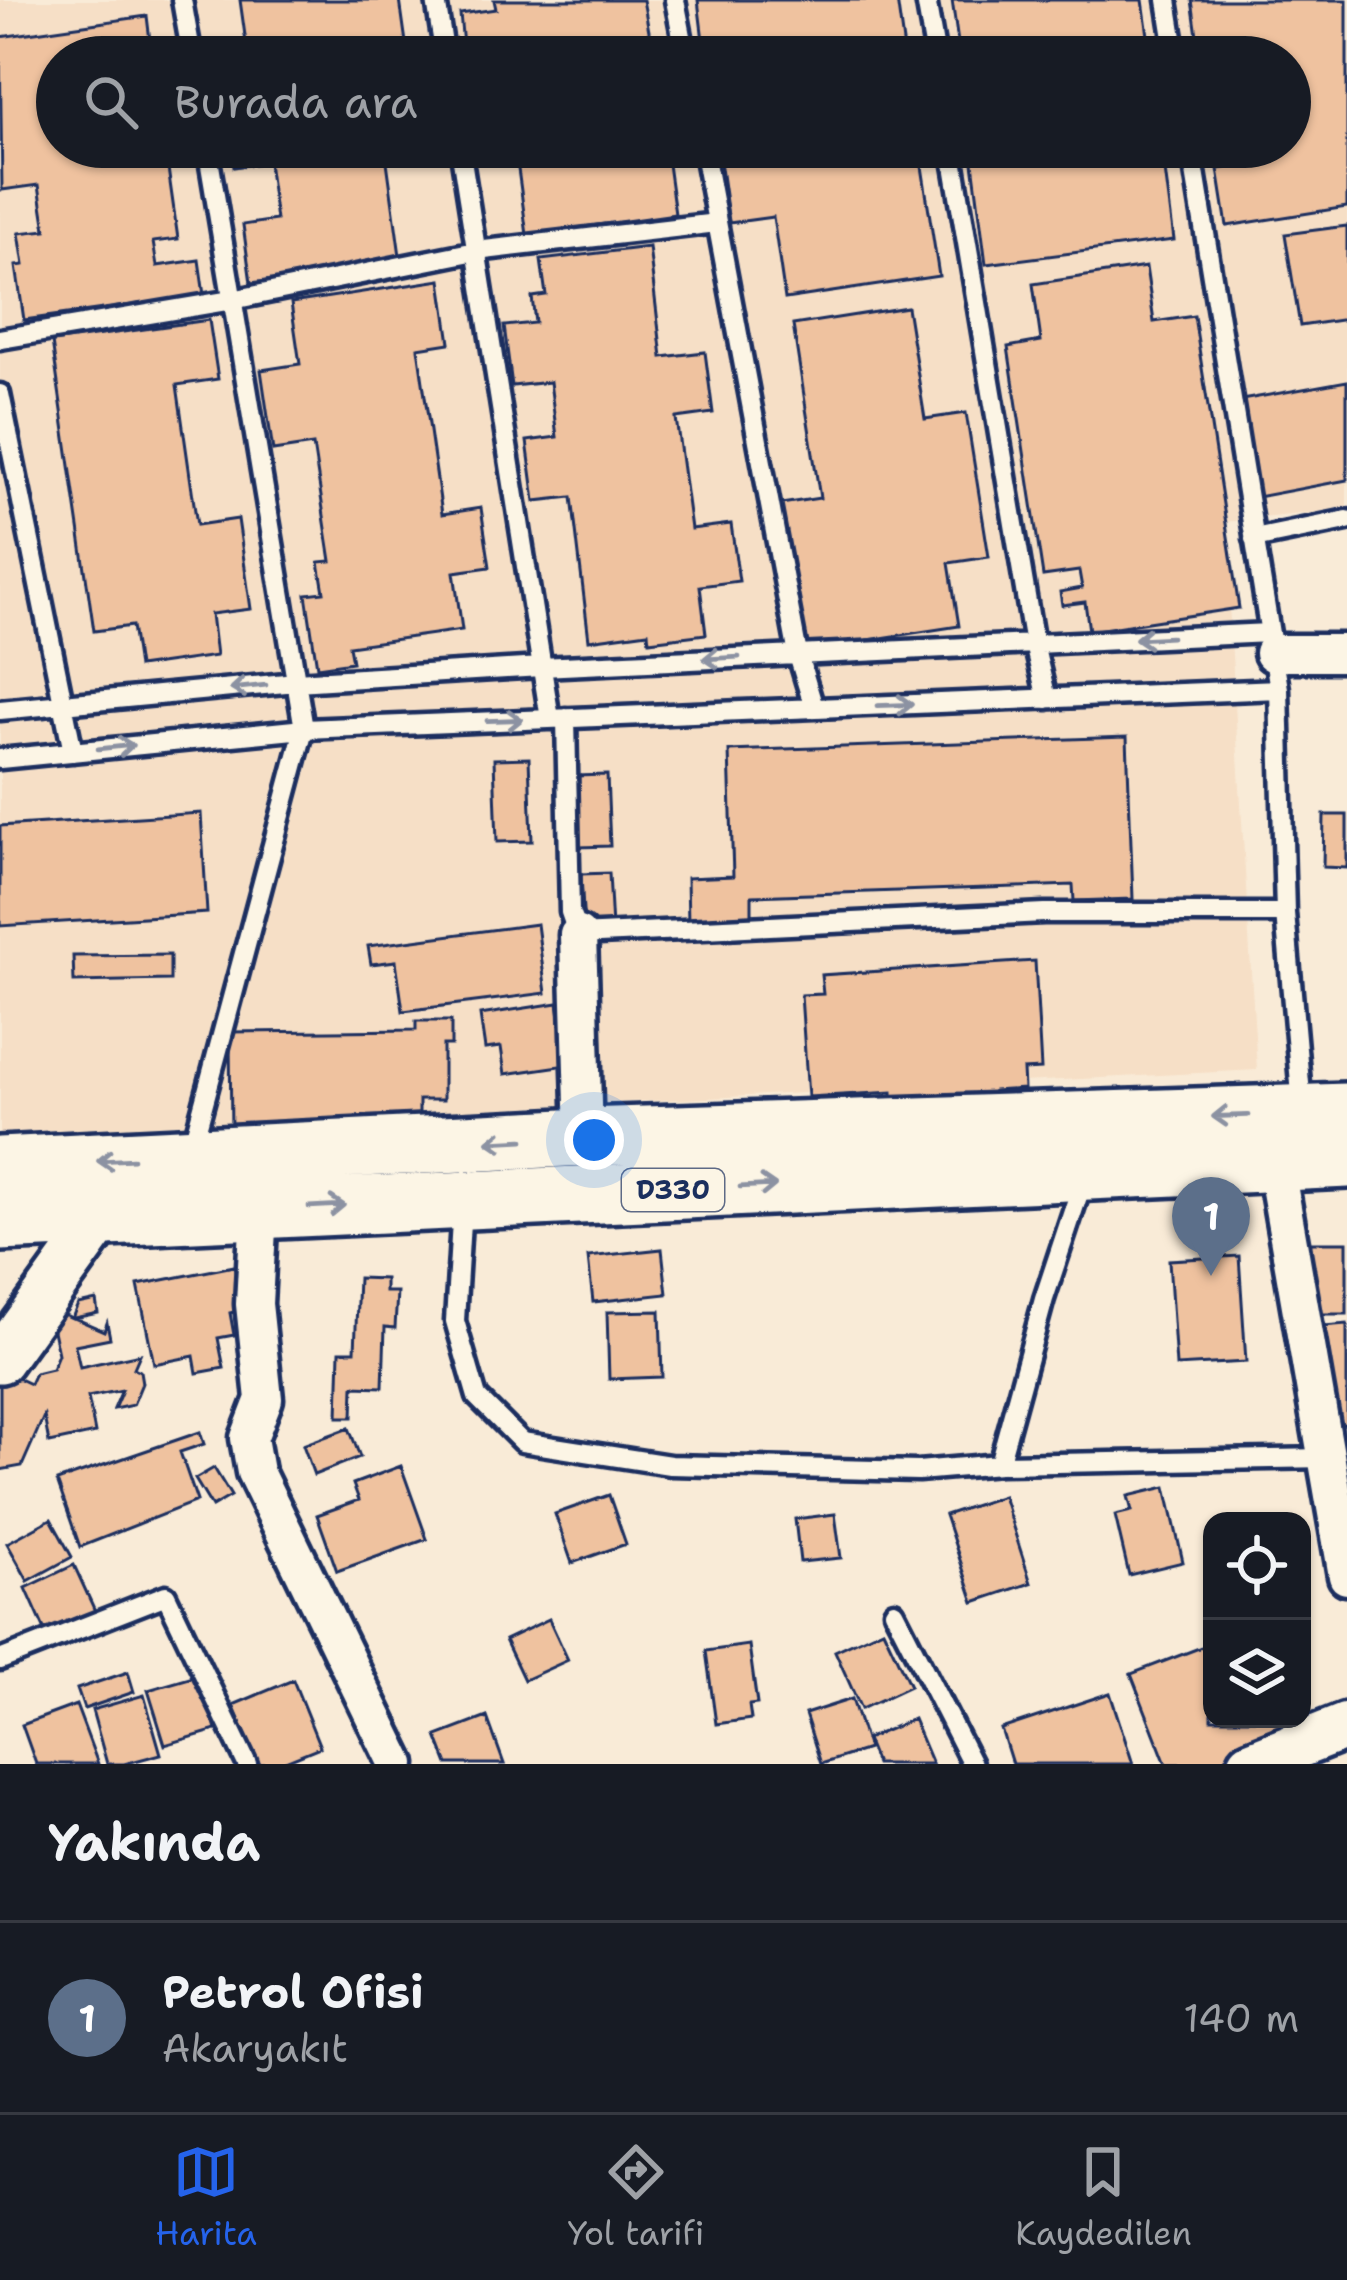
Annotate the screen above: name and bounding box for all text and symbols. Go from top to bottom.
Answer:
search box [36,36,1311,168]
icon: search [78,69,144,135]
text: Burada ara [174,72,417,132]
one-way arrow [1134,627,1173,650]
one-way arrow [702,647,741,670]
one-way arrow [229,676,268,699]
one-way arrow [875,693,914,716]
one-way arrow [485,709,524,732]
one-way arrow [96,736,135,758]
one-way arrow [1211,1104,1250,1127]
your location [564,1110,624,1170]
one-way arrow [486,1130,525,1153]
one-way arrow [96,1149,135,1172]
road number: D330 [622,1169,724,1211]
one-way arrow [738,1174,777,1197]
pin: 1 [1172,1177,1250,1276]
one-way arrow [307,1194,346,1217]
map controls [1203,1512,1311,1728]
button: locate [1203,1512,1311,1620]
button: layers [1203,1620,1311,1728]
text: Yakında [48,1808,260,1876]
text: Petrol Ofisi [162,1962,424,2022]
text: 1 [78,1992,96,2044]
text: 140 m [1183,1992,1299,2044]
text: Akaryakıt [162,2022,348,2074]
tab: Harita [155,2139,257,2256]
tab: Yol tarifi [567,2139,704,2256]
tab: Kaydedilen [1015,2139,1192,2256]

